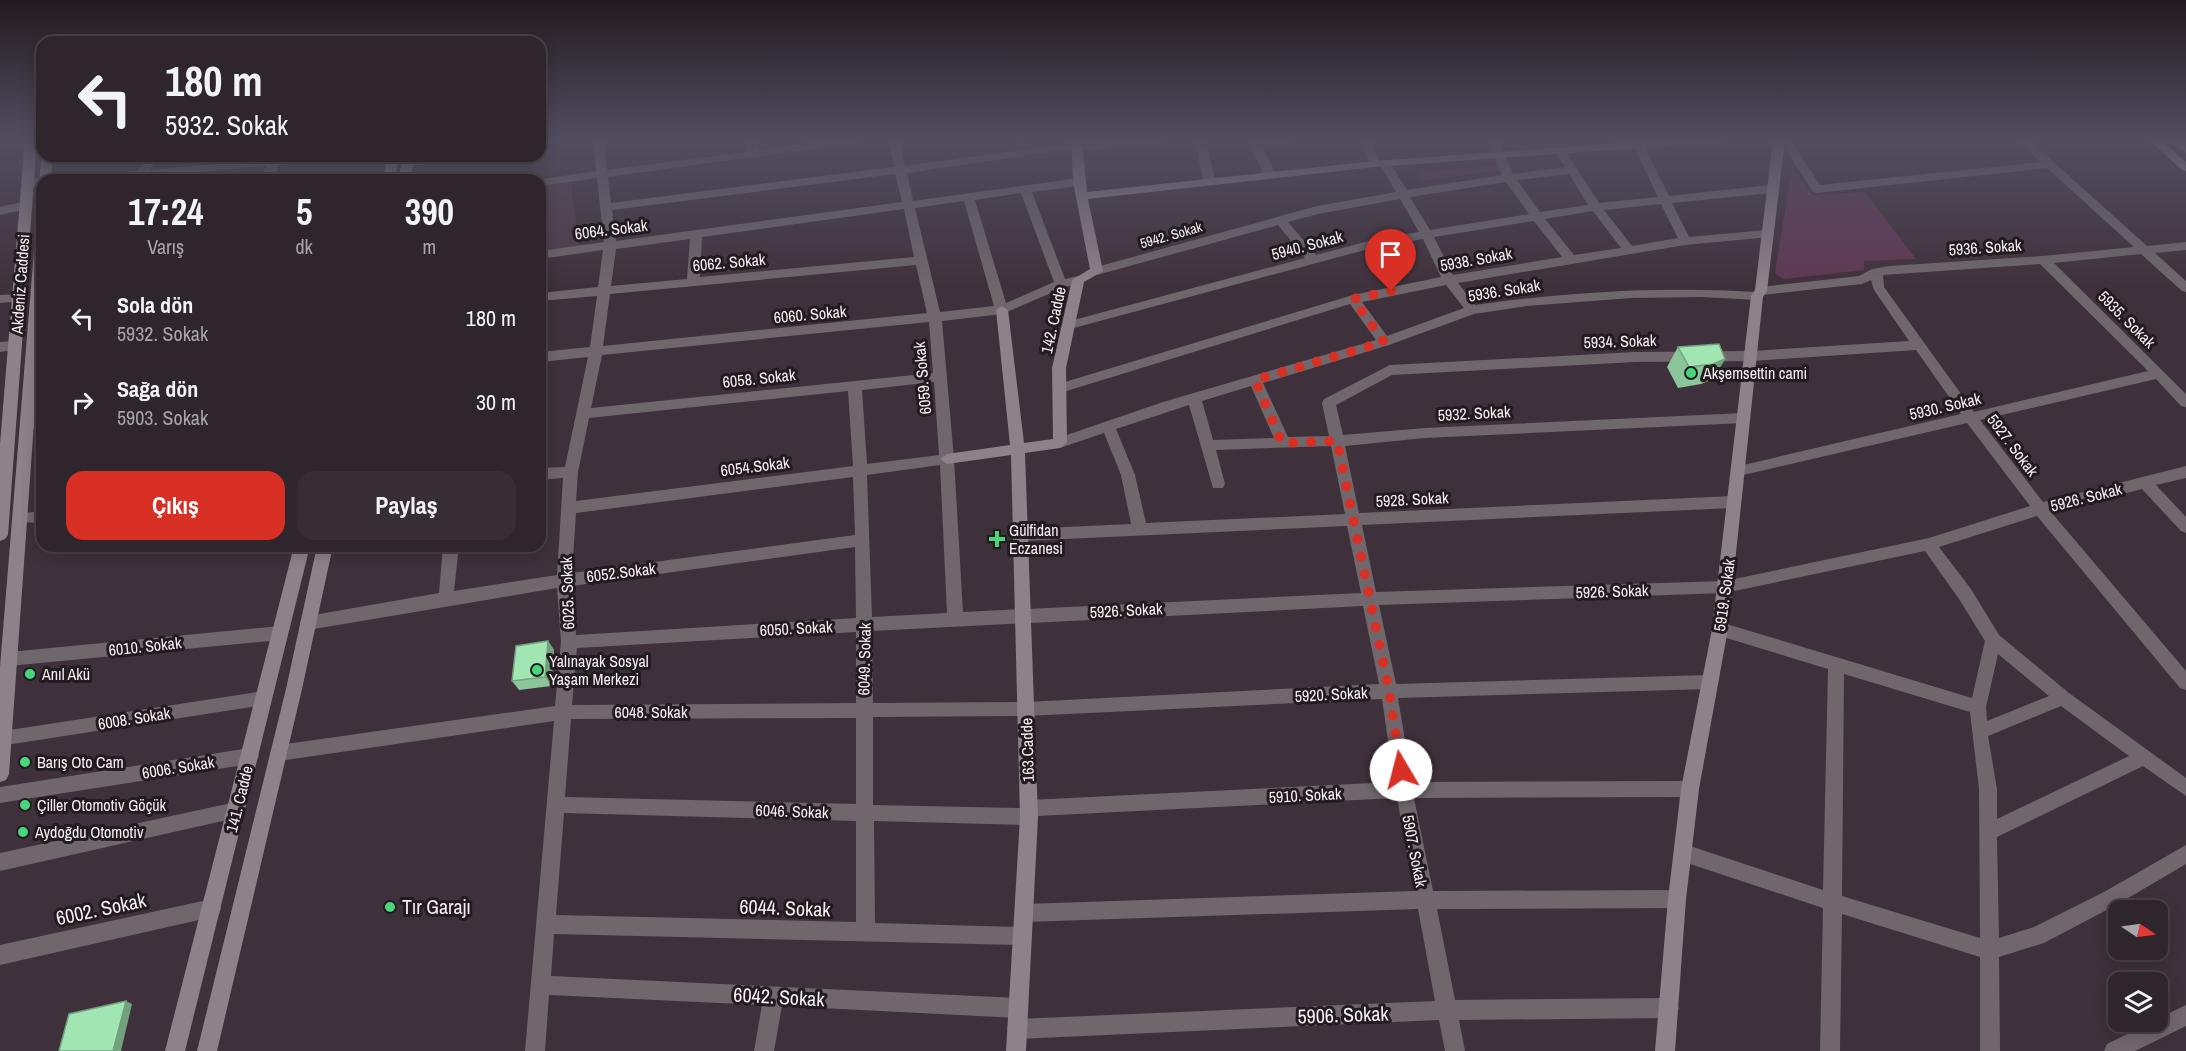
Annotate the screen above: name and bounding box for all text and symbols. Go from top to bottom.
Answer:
text: 180 m [165,53,263,109]
icon: left [66,60,144,138]
text: 5932. Sokak [165,107,288,143]
text: 17:24 [128,188,203,236]
text: 5 [296,188,312,236]
text: 390 [405,188,454,236]
street label: 6064. Sokak [573,214,649,244]
street label: 5942. Sokak [1138,217,1204,252]
street label: 5940. Sokak [1269,225,1345,265]
pin [1365,229,1416,291]
street label: Akdeniz Caddesi [5,233,34,336]
text: Varış [147,233,184,260]
text: dk [295,233,313,260]
text: m [423,233,436,260]
street label: 5936. Sokak [1948,233,2023,261]
icon: arrive [1374,238,1407,271]
street label: 5938. Sokak [1438,242,1514,276]
street label: 6062. Sokak [692,248,767,276]
street label: 5936. Sokak [1466,273,1542,307]
street label: 142. Cadde [1035,285,1071,355]
street label: 5935. Sokak [2093,285,2161,353]
text: Sola dön [117,290,193,320]
street label: 6060. Sokak [773,300,848,328]
icon: left [66,302,99,335]
text: 180 m [466,303,516,333]
text: 5932. Sokak [117,320,208,347]
street label: 5934. Sokak [1583,329,1657,353]
street label: 6059. Sokak [908,340,936,415]
place label: Akşemsettin cami [1702,362,1807,384]
street label: 6058. Sokak [722,363,797,393]
marker: Akşemsettin cami [1684,366,1698,380]
text: Sağa dön [117,374,198,404]
icon: right [66,386,99,419]
text: 30 m [476,387,516,417]
street label: 5930. Sokak [1907,387,1983,425]
street label: 5932. Sokak [1437,400,1511,426]
text: 5903. Sokak [117,404,208,431]
street label: 5927. Sokak [1982,409,2044,481]
street label: 6054.Sokak [719,451,791,481]
button: Çıkış [66,471,285,540]
button: Paylaş [297,471,516,540]
street label: 5926. Sokak [2048,477,2124,516]
street label: 5928. Sokak [1375,486,1449,512]
place label: Gülfidan Eczanesi [1009,519,1063,559]
marker: Gülfidan Eczanesi [990,532,1004,546]
street label: 6025. Sokak [555,556,579,630]
street label: 6052.Sokak [585,557,657,587]
street label: 5919. Sokak [1708,557,1740,633]
street label: 5926. Sokak [1575,579,1649,603]
street label: 5926. Sokak [1089,597,1163,623]
street label: 6050. Sokak [759,615,833,641]
street label: 6049. Sokak [852,622,876,696]
street label: 6010. Sokak [108,631,183,661]
place label: Yalınayak Sosyal Yaşam Merkezi [549,650,649,690]
place label: Anıl Akü [41,663,90,685]
marker: Yalınayak Sosyal Yaşam Merkezi [530,663,544,677]
marker: Anıl Akü [23,667,37,681]
street label: 5920. Sokak [1294,681,1368,707]
street label: 6008. Sokak [96,701,172,735]
street label: 6048. Sokak [615,701,688,723]
street label: 163.Cadde [1015,718,1039,782]
position arrow [1369,738,1433,802]
street label: 6006. Sokak [140,750,216,784]
place label: Barış Oto Cam [37,751,124,773]
marker: Barış Oto Cam [18,755,32,769]
street label: 141. Cadde [220,763,258,835]
street label: 5910. Sokak [1268,782,1342,808]
place label: Çiller Otomotiv Göçük [37,794,166,816]
marker: Çiller Otomotiv Göçük [18,798,32,812]
street label: 6046. Sokak [755,799,829,823]
street label: 5907. Sokak [1397,813,1433,889]
place label: Aydoğdu Otomotiv [34,821,144,843]
marker: Aydoğdu Otomotiv [16,825,30,839]
street label: 6002. Sokak [53,886,149,931]
street label: 6044. Sokak [739,892,832,923]
place label: Tır Garajı [402,893,471,920]
marker: Tır Garajı [383,900,397,914]
north arrow [2108,900,2168,960]
map controls [2108,900,2168,1032]
button: layers [2108,972,2168,1032]
street label: 6042. Sokak [733,981,826,1012]
street label: 5906. Sokak [1297,999,1390,1030]

